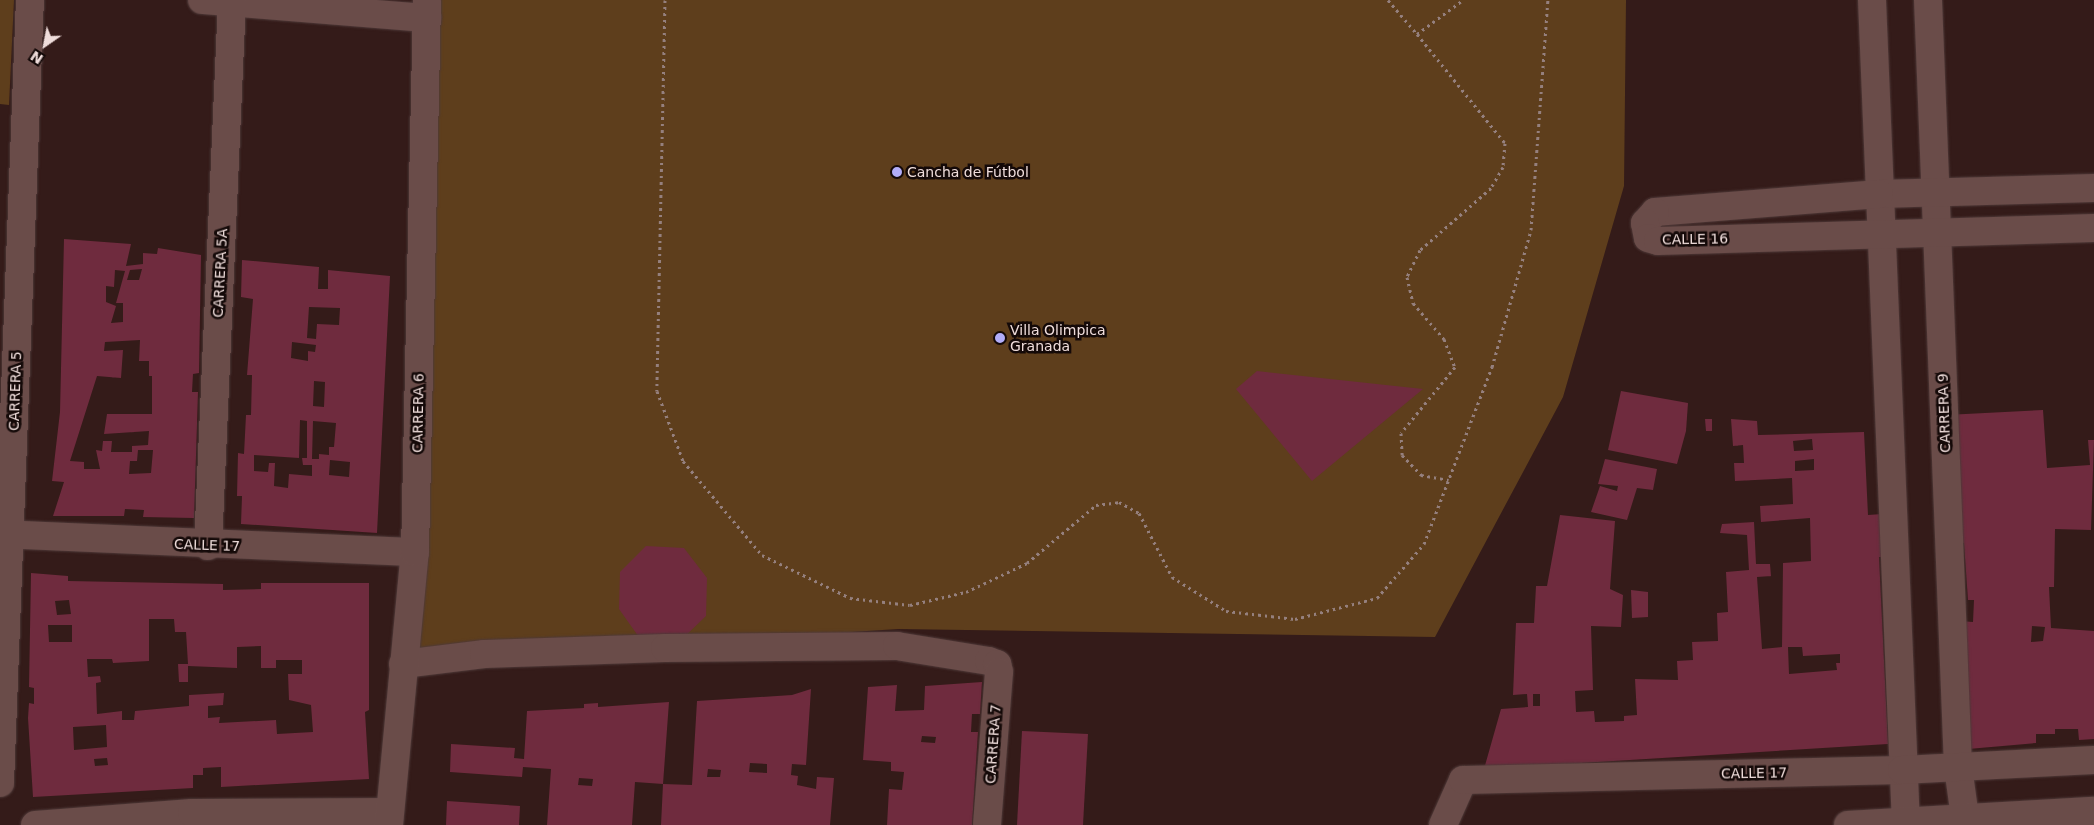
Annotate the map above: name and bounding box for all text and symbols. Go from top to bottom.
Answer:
north arrow [20,20,70,70]
text: N [28,48,46,67]
place label: Cancha de Fútbol [907,164,1029,180]
marker: Cancha de Fútbol [891,166,903,178]
street label: CARRERA 5A [209,228,231,318]
street label: CALLE 16 [1662,230,1728,248]
place label: Villa Olimpica Granada [1010,322,1105,354]
marker: Villa Olimpica Granada [994,332,1006,344]
street label: CARRERA 5 [5,351,25,431]
street label: CARRERA 6 [409,373,427,453]
street label: CARRERA 9 [1934,373,1954,453]
street label: CALLE 17 [174,535,240,555]
street label: CARRERA 7 [982,704,1004,784]
street label: CALLE 17 [1721,764,1787,782]

